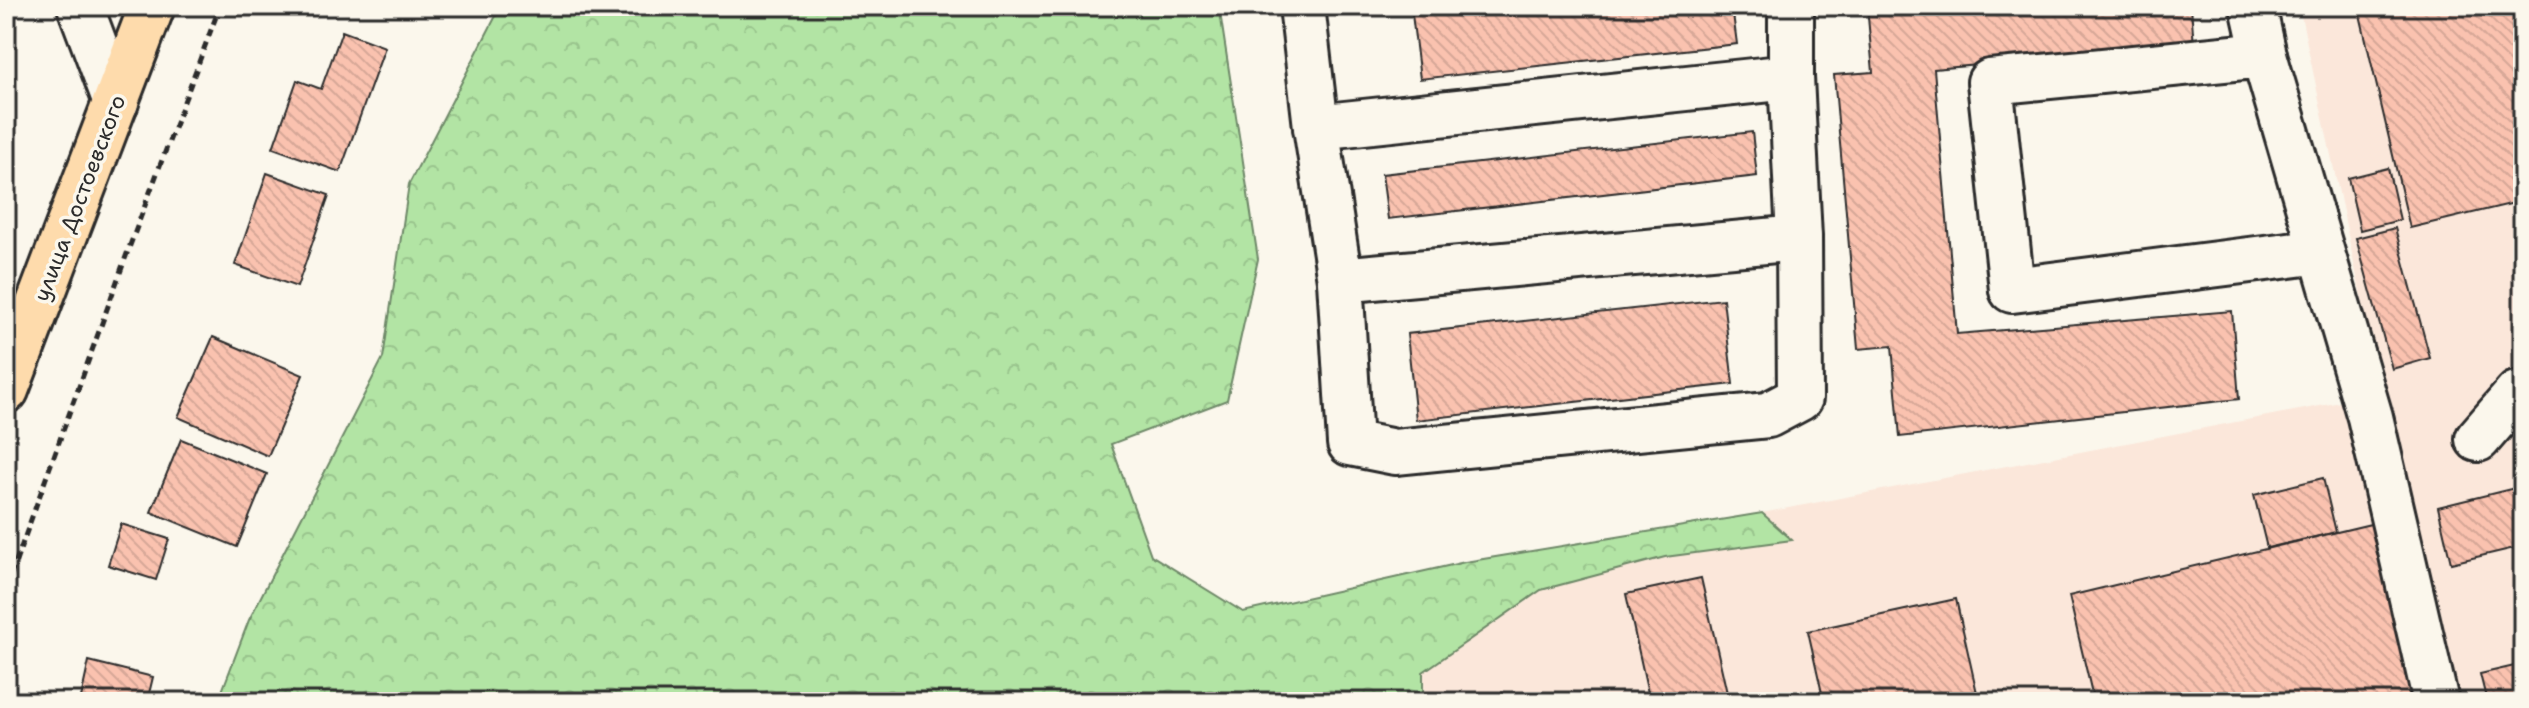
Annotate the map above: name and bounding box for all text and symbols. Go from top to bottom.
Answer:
street label: улица Достоевского [27,91,132,306]

